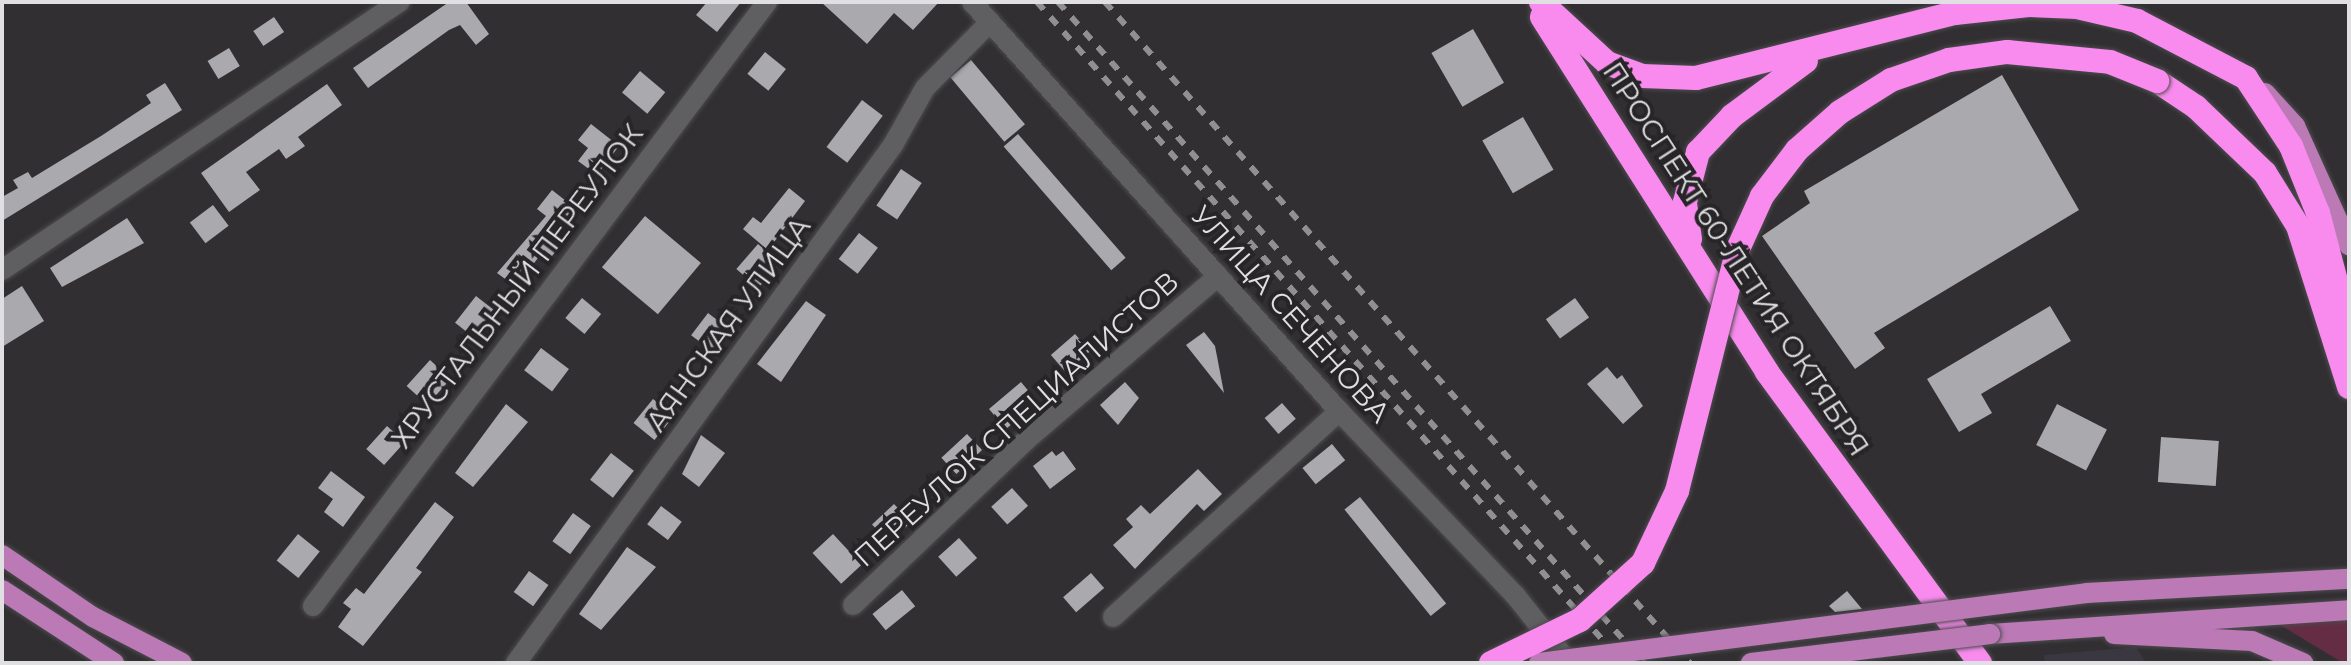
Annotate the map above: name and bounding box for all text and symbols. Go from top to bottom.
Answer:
street label: ПРОСПЕКТ 60-ЛЕТИЯ ОКТЯБРЯ [1596,56,1876,462]
street label: ХРУСТАЛЬНЫЙ ПЕРЕУЛОК [384,117,650,455]
street label: УЛИЦА СЕЧЕНОВА [1185,199,1397,429]
street label: АЯНСКАЯ УЛИЦА [639,210,817,438]
street label: ПЕРЕУЛОК СПЕЦИАЛИСТОВ [847,264,1185,574]

